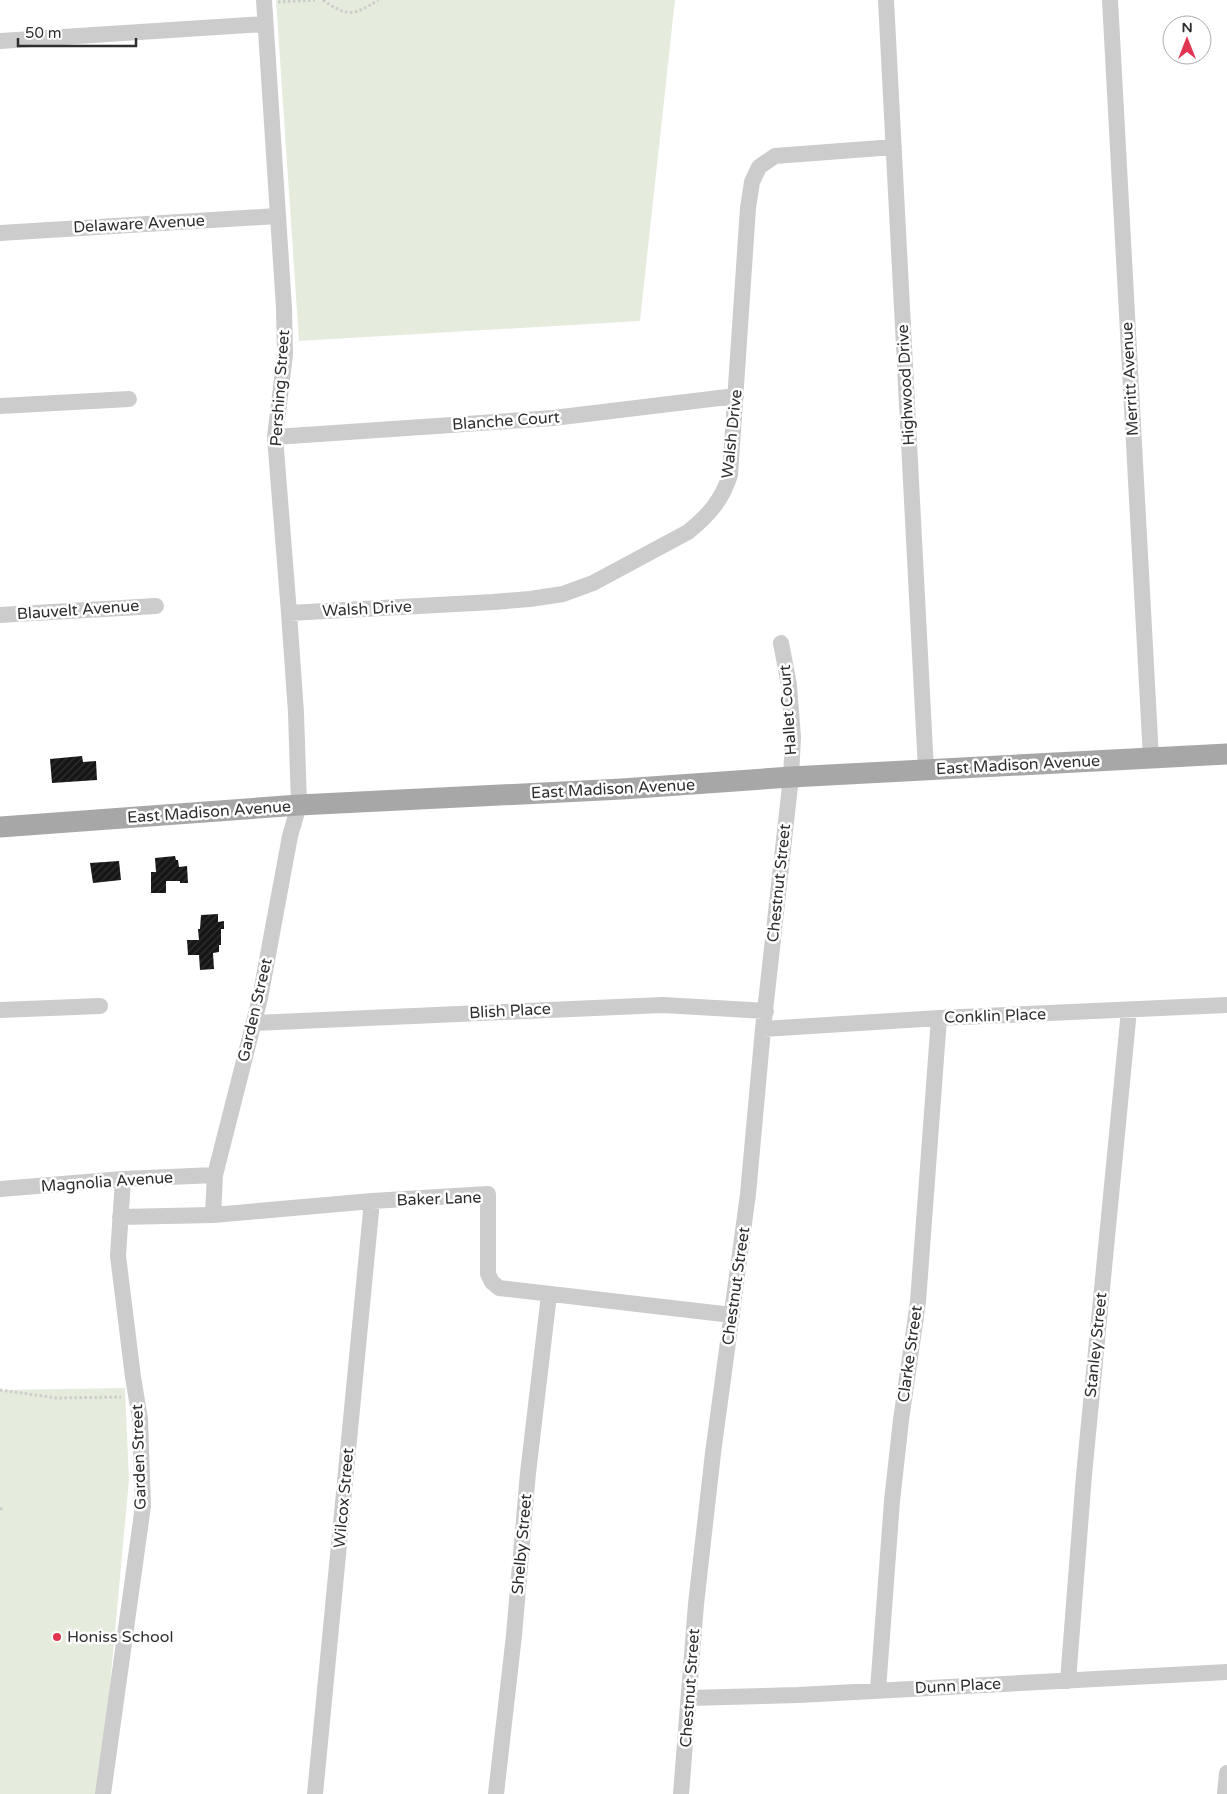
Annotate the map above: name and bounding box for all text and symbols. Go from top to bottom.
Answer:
scale bar [18,15,135,47]
north arrow [1162,15,1212,65]
text: N [1181,19,1193,36]
text: 50 m [25,24,62,42]
street label: Delaware Avenue [73,211,205,237]
street label: Merritt Avenue [1117,321,1143,437]
street label: Highwood Drive [893,324,919,446]
street label: Pershing Street [266,329,294,447]
street label: Walsh Drive [717,388,747,480]
street label: Blanche Court [452,407,560,435]
street label: Blauvelt Avenue [16,596,140,624]
street label: Walsh Drive [322,597,412,621]
street label: Hallet Court [775,664,801,756]
street label: East Madison Avenue [936,751,1100,779]
street label: East Madison Avenue [531,775,695,803]
street label: East Madison Avenue [126,796,292,828]
street label: Chestnut Street [763,823,795,943]
street label: Garden Street [233,956,277,1064]
street label: Blish Place [469,999,551,1023]
street label: Conklin Place [944,1004,1046,1028]
street label: Magnolia Avenue [40,1167,174,1197]
street label: Baker Lane [396,1188,482,1210]
street label: Chestnut Street [718,1226,754,1346]
street label: Stanley Street [1081,1291,1111,1399]
street label: Clarke Street [893,1304,927,1404]
street label: Garden Street [127,1404,151,1510]
street label: Wilcox Street [330,1447,358,1549]
street label: Shelby Street [508,1493,536,1595]
place label: Honiss School [67,1627,173,1647]
street label: Chestnut Street [676,1628,704,1748]
marker: Honiss School [51,1631,63,1643]
street label: Dunn Place [914,1674,1002,1698]

